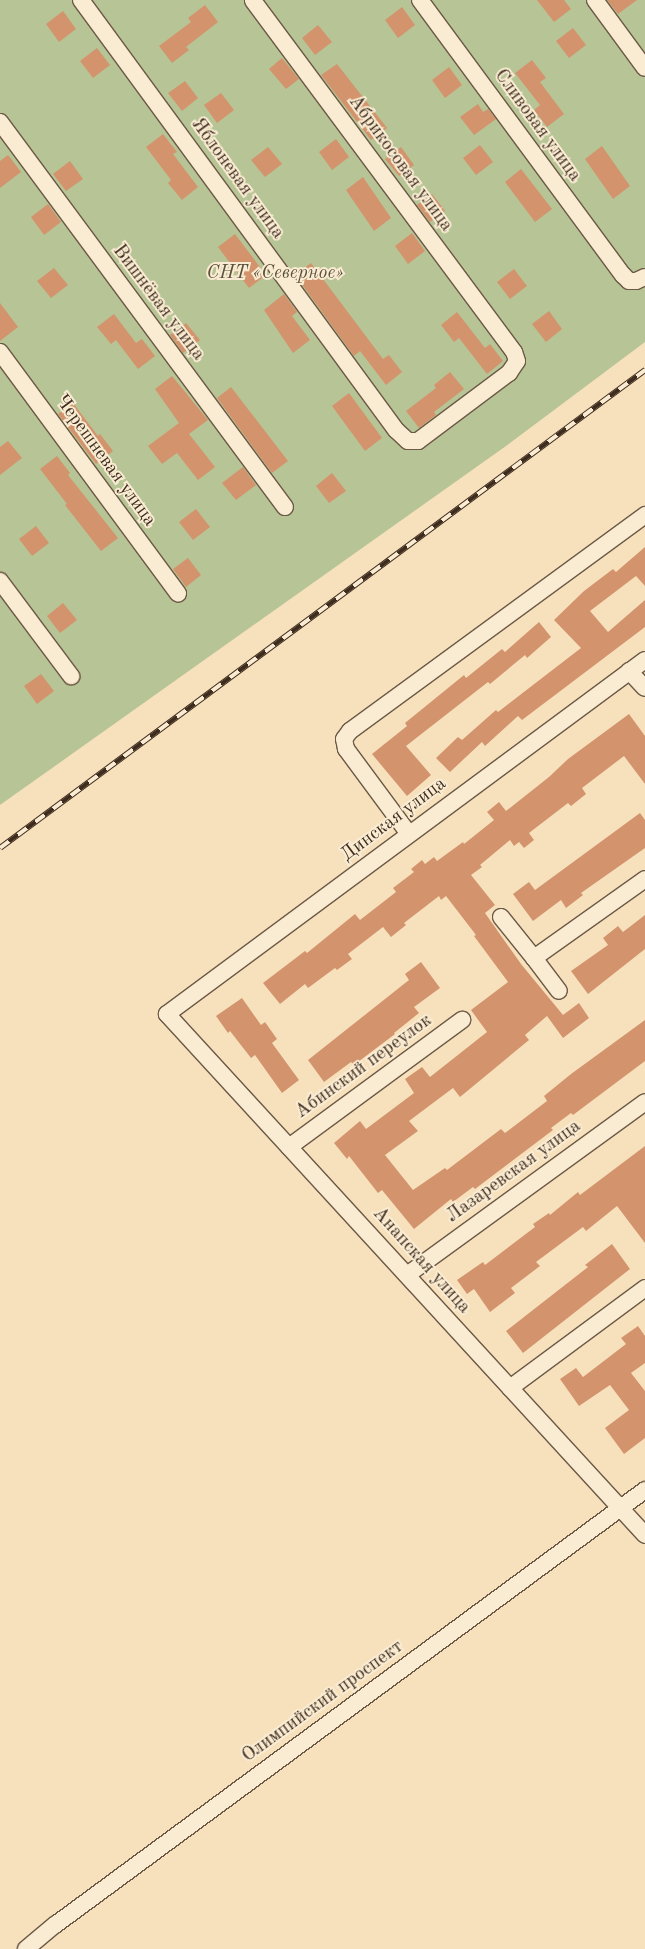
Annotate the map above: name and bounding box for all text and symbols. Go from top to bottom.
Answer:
street label: Сливовая улица [489,65,585,187]
street label: Абрикосовая улица [343,91,457,237]
street label: Яблоневая улица [185,114,289,244]
street label: Вишнёвая улица [107,241,209,365]
park label: СНТ «Северное» [206,263,344,285]
street label: Черешневая улица [50,391,160,531]
street label: Динская улица [337,773,451,867]
street label: Абинский переулок [291,1010,437,1124]
street label: Лазаревская улица [442,1116,586,1228]
street label: Анапская улица [367,1203,475,1319]
street label: Олимпийский проспект [238,1636,408,1768]

